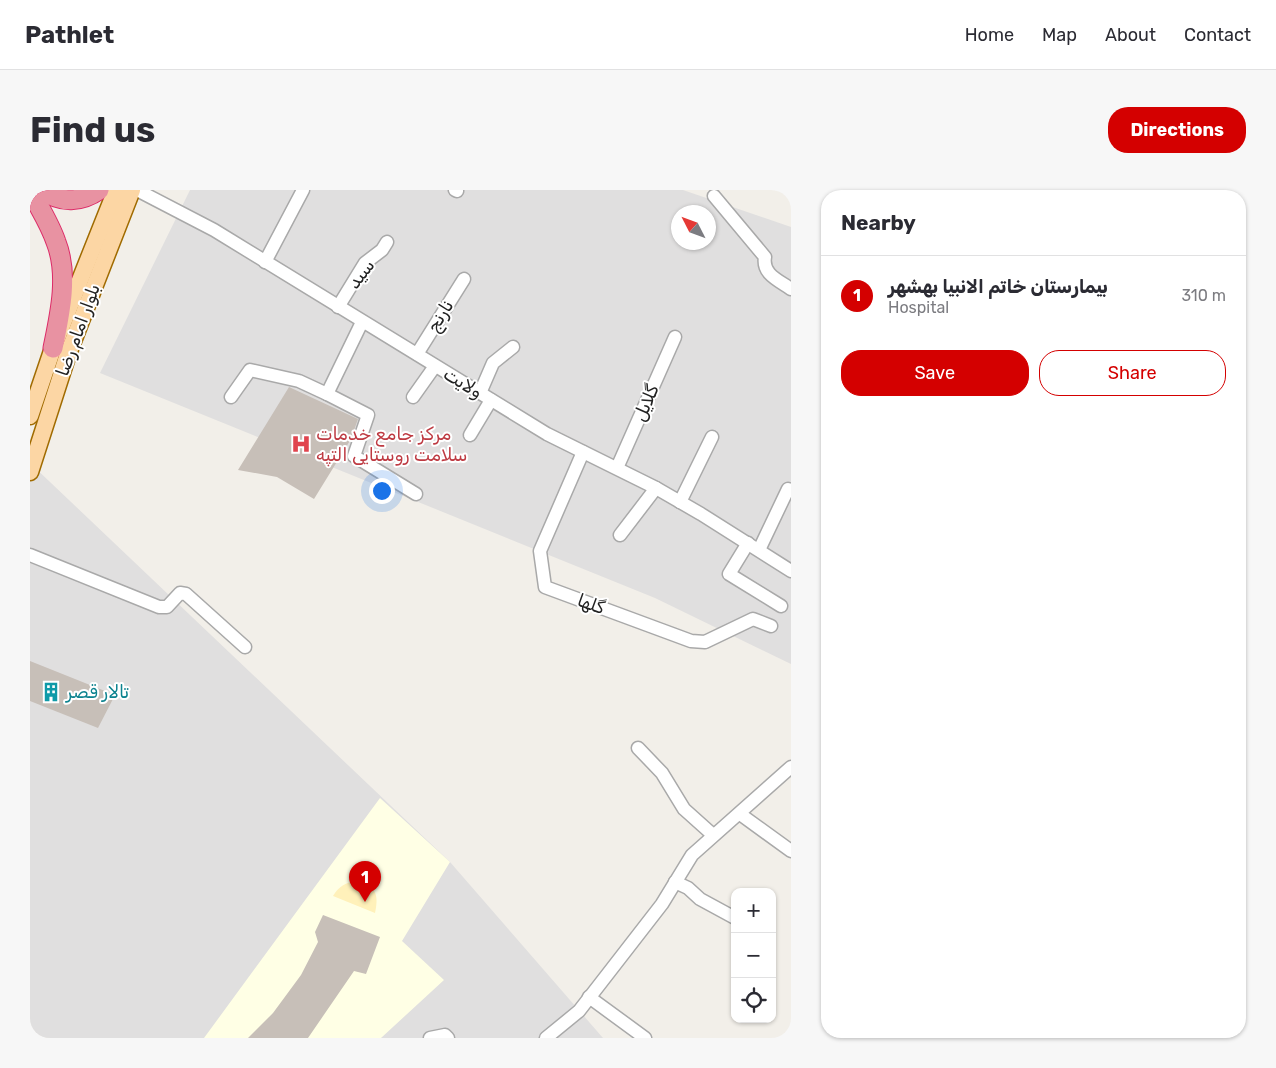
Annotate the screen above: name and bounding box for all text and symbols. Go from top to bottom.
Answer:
text: Pathlet [25,21,114,49]
text: Home [965,24,1014,46]
text: Map [1042,24,1077,46]
text: About [1105,24,1156,46]
text: Contact [1184,24,1251,46]
button: Directions [1108,107,1246,153]
text: Find us [30,109,155,151]
north arrow [671,205,716,250]
text: Nearby [841,210,916,235]
street label: سید [343,255,379,293]
text: بیمارستان خاتم الانبیا بهشهر [888,275,1108,298]
street label: بلوار امام رضا [51,281,105,379]
text: 1 [853,286,861,305]
text: 310 m [1182,286,1226,305]
street label: نارنج [422,296,459,337]
text: Hospital [888,298,949,317]
button: Save [841,350,1029,396]
button: Share [1039,350,1226,396]
street label: ولایت [439,363,487,403]
street label: گلایل [628,381,664,425]
place label: مرکز جامع خدمات سلامت روستایی التپه [316,423,467,467]
hospital icon: مرکز جامع خدمات سلامت روستایی التپه [290,433,312,455]
your location [369,478,395,504]
street label: گلها [574,589,608,619]
building icon: تالار قصر [40,681,62,703]
place label: تالار قصر [65,681,129,703]
pin: 1 [349,861,381,902]
map controls [731,888,776,1023]
button: + [731,888,776,933]
button: − [731,933,776,978]
button: locate [731,978,776,1023]

